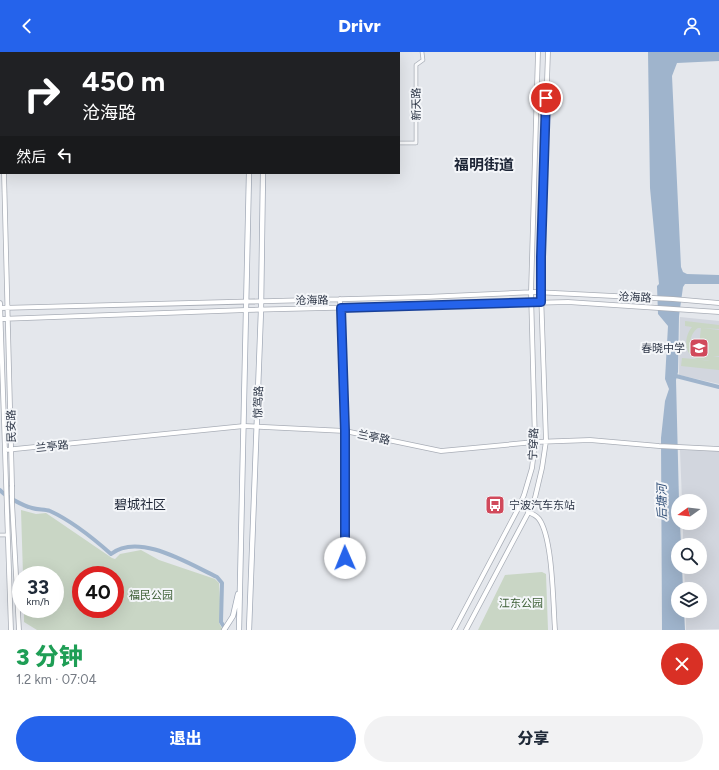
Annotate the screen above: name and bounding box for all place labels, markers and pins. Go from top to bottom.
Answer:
pin [529,81,563,115]
school or university icon: 春晓中学 [688,337,710,359]
place label: 春晓中学 [641,342,685,355]
bus stop icon: 宁波汽车东站 [484,494,506,516]
place label: 宁波汽车东站 [509,499,575,512]

